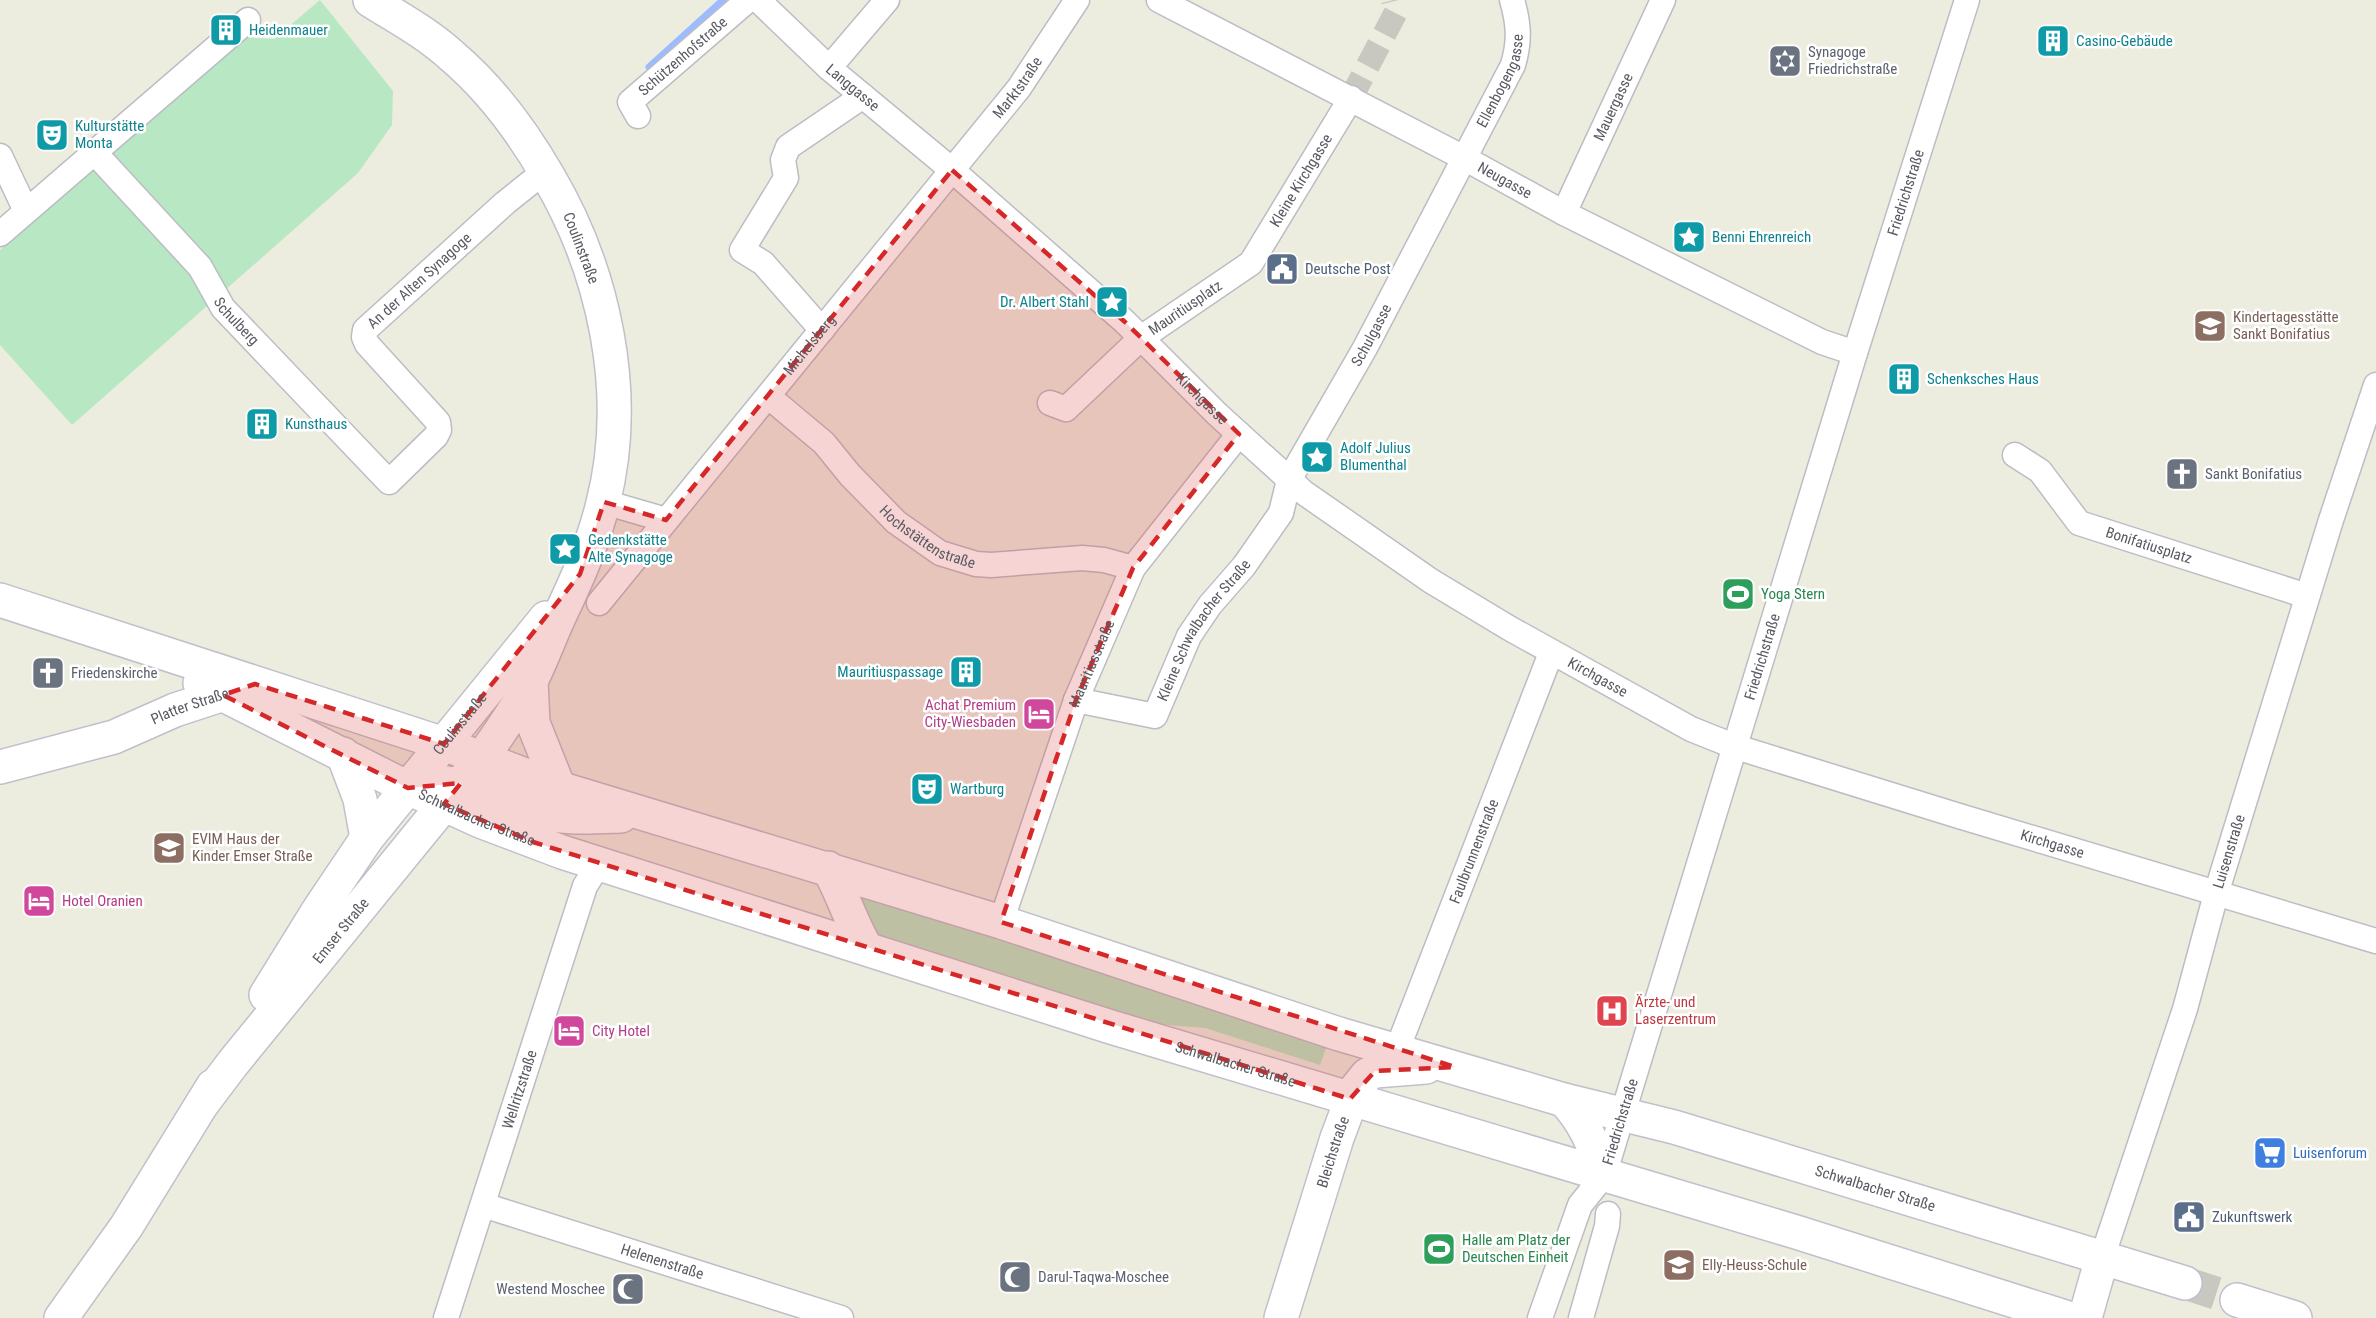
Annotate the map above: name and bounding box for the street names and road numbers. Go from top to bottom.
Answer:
street label: Schützenhofstraße [635,13,731,100]
street label: Ellenbogengasse [1473,34,1527,131]
street label: Marktstraße [989,53,1046,122]
street label: Langgasse [822,60,883,115]
street label: Mauergasse [1590,70,1637,144]
street label: Kleine Kirchgasse [1266,131,1336,230]
street label: Friedrichstraße [1884,147,1928,238]
street label: Neugasse [1475,158,1535,202]
street label: Coulinstraße [559,210,603,286]
street label: An der Alten Synagoge [364,229,475,332]
street label: Mauritiusplatz [1145,276,1225,339]
street label: Schulberg [210,294,263,349]
street label: Schulgasse [1347,301,1395,369]
street label: Michelsberg [780,311,839,379]
street label: Kirchgasse [1172,369,1231,428]
street label: Hochstättenstraße [876,501,978,572]
street label: Bonifatiusplatz [2103,523,2194,568]
street label: Kleine Schwalbacher Straße [1153,556,1255,704]
street label: Friedrichstraße [1741,612,1784,702]
street label: Mauritiusstraße [1065,617,1119,710]
street label: Kirchgasse [1565,653,1631,701]
street label: Platter Straße [148,684,231,728]
street label: Coulinstraße [429,689,491,759]
street label: Schwalbacher Straße [416,785,538,850]
street label: Faulbrunnenstraße [1446,797,1502,906]
street label: Luisenstraße [2209,812,2249,891]
street label: Kirchgasse [2018,826,2086,862]
street label: Emser Straße [309,894,373,967]
street label: Schwalbacher Straße [1173,1038,1298,1091]
street label: Wellritzstraße [498,1048,541,1131]
street label: Friedrichstraße [1599,1076,1642,1167]
street label: Bleichstraße [1313,1114,1353,1190]
street label: Schwalbacher Straße [1813,1162,1938,1215]
street label: Helenenstraße [619,1240,706,1283]

